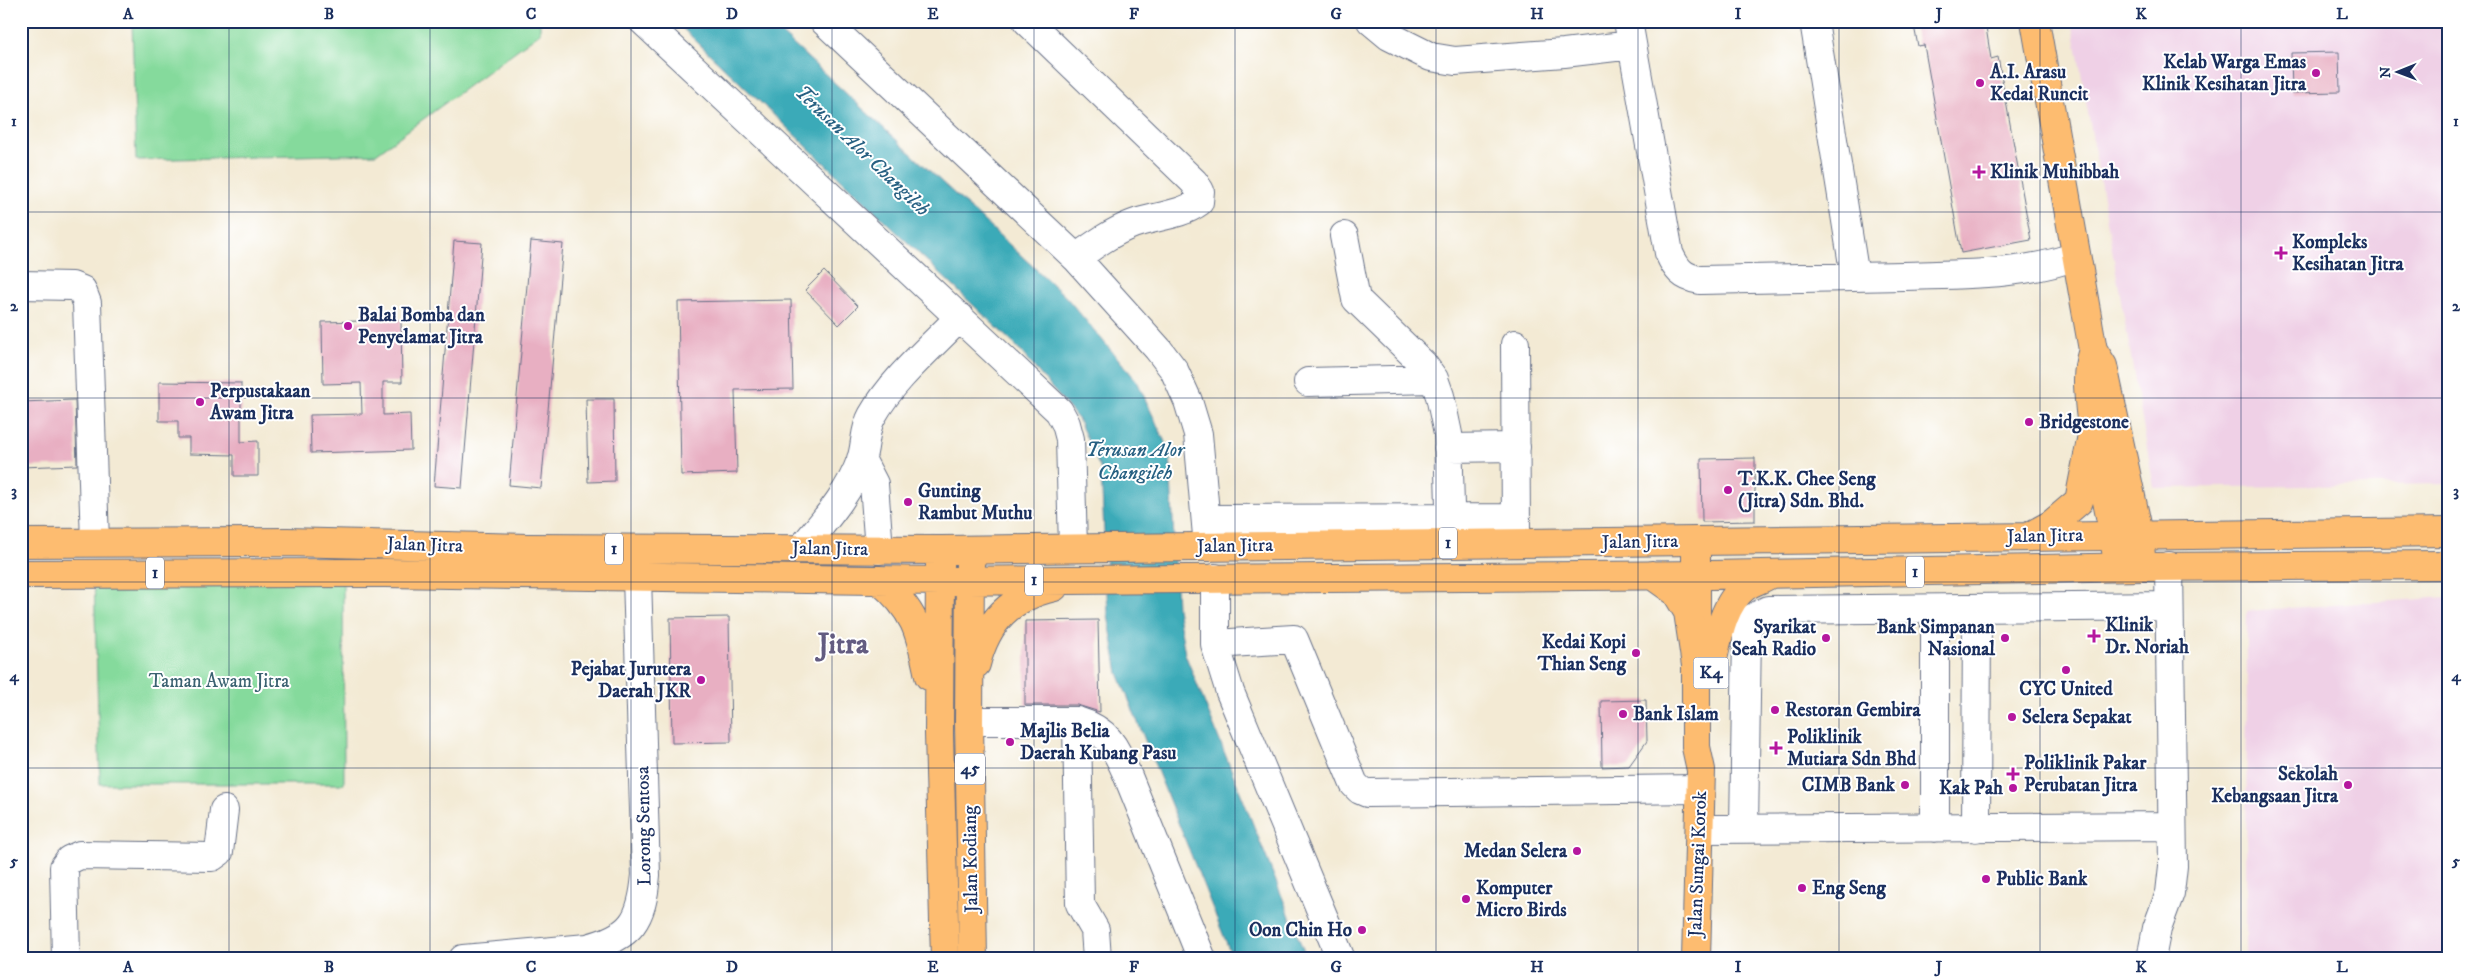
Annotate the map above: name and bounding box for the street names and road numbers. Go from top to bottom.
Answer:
street label: Jalan Jitra [2005,524,2083,548]
road number: 1 [1439,528,1457,558]
street label: Jalan Jitra [1600,530,1678,554]
street label: Jalan Jitra [384,532,464,558]
road number: 1 [605,534,623,564]
street label: Jalan Jitra [1195,534,1273,558]
street label: Jalan Jitra [790,537,868,561]
road number: 1 [1906,556,1924,588]
road number: 1 [146,558,164,588]
road number: 1 [1025,564,1043,596]
road number: K4 [1694,658,1728,688]
road number: 45 [955,754,985,784]
street label: Lorong Sentosa [631,766,657,886]
street label: Jalan Sungai Korok [1684,790,1712,940]
street label: Jalan Kodiang [959,805,983,915]

